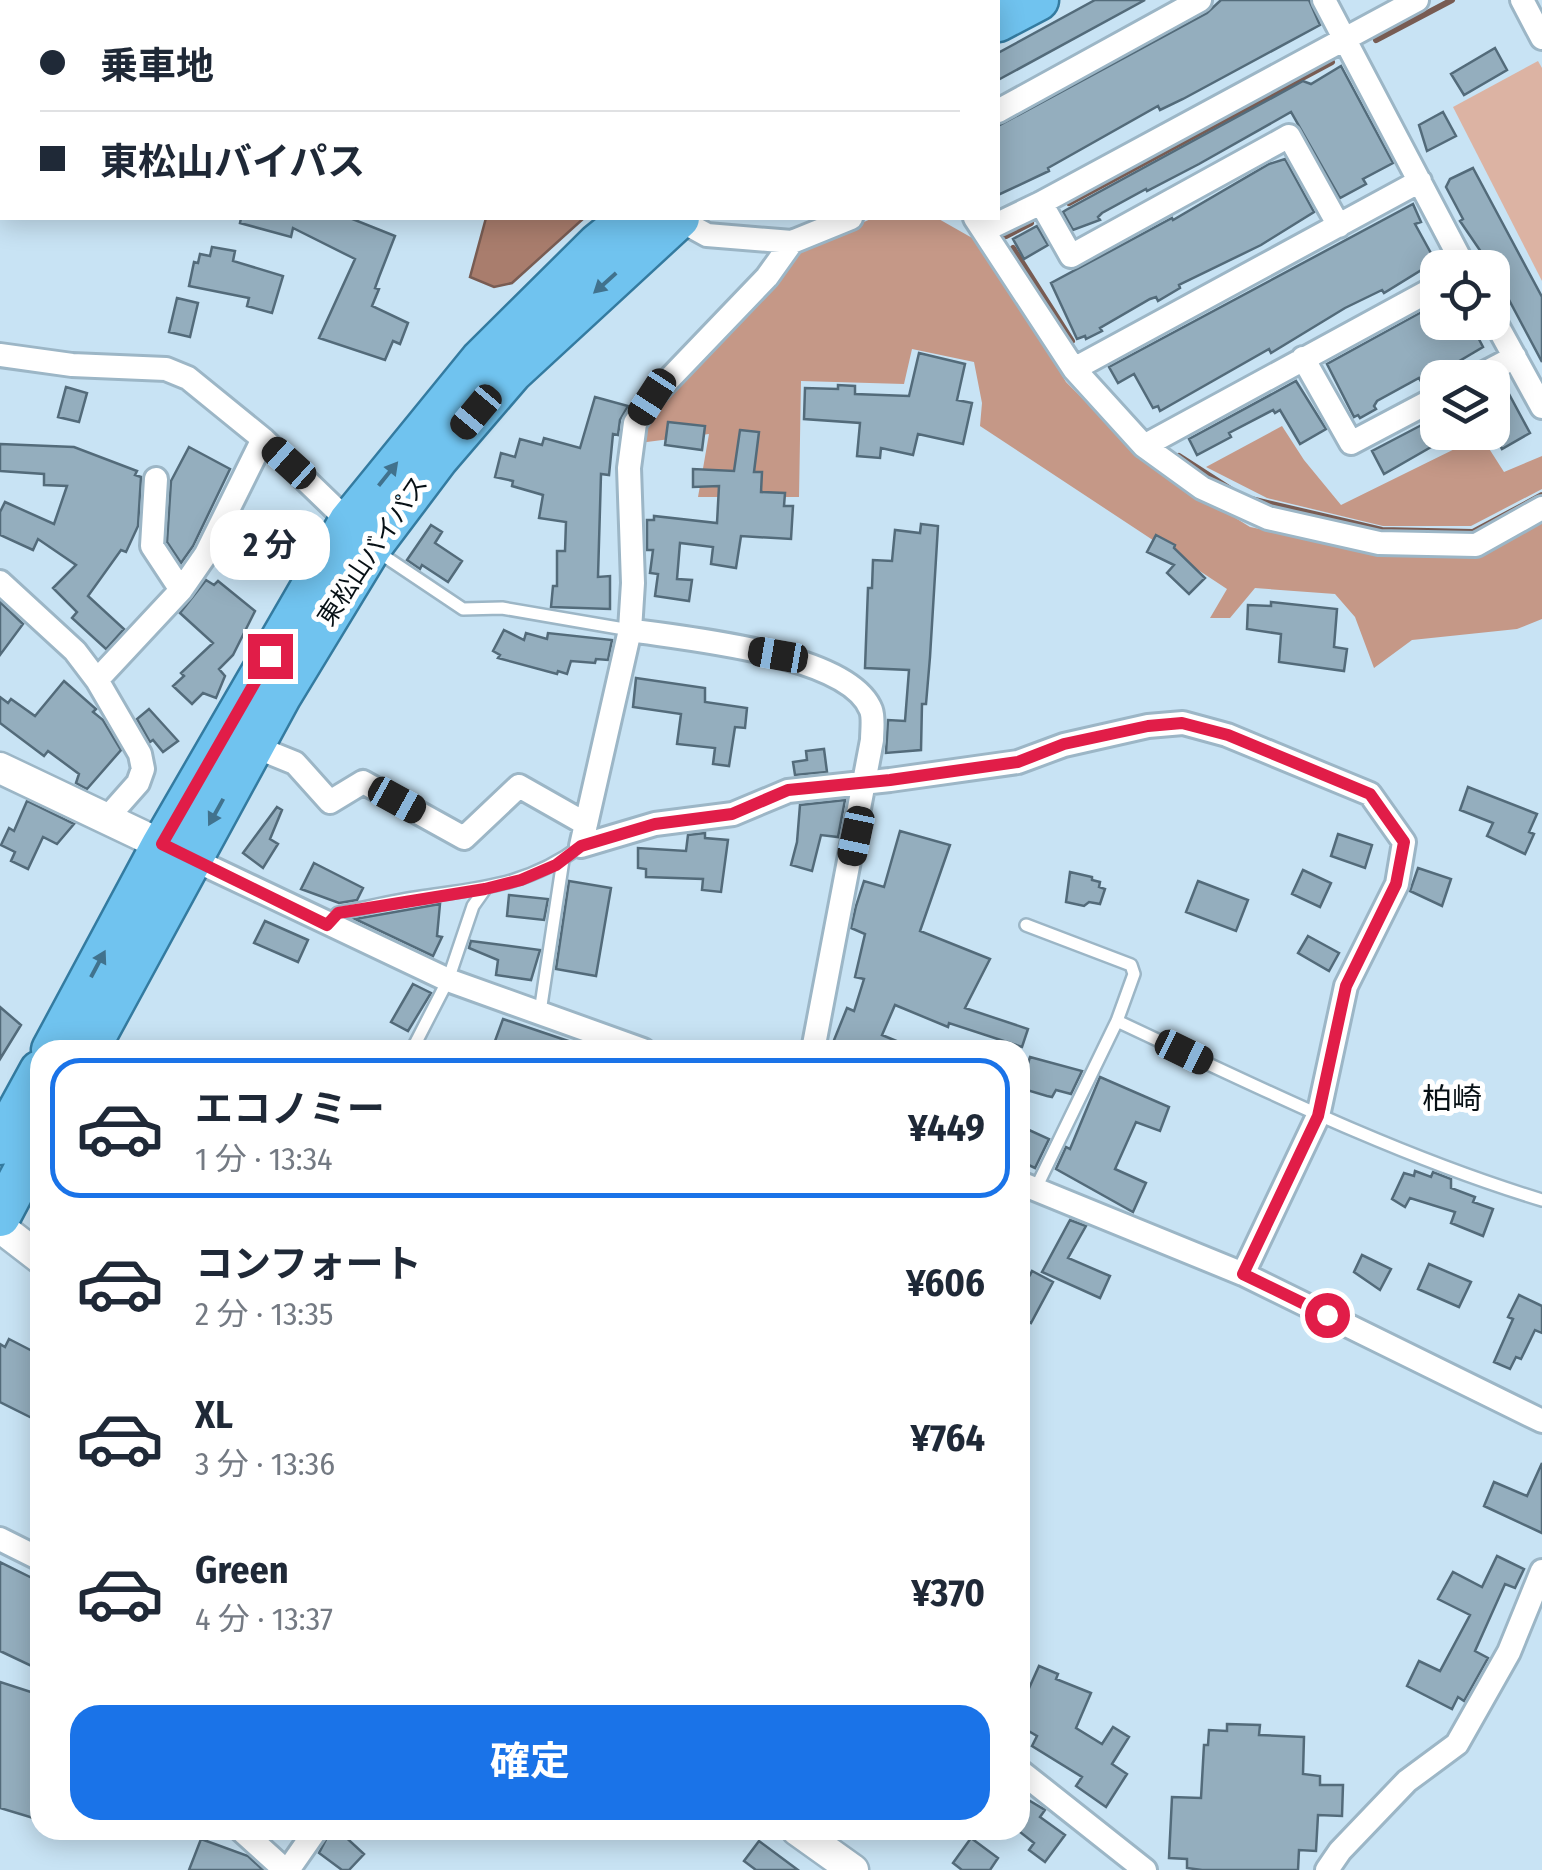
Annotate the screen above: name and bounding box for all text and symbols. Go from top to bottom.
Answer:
text: 乗車地 [100,43,214,89]
text: 東松山バイパス [100,139,365,185]
map controls [1420,250,1510,450]
button: locate [1420,250,1510,340]
one-way arrow [593,272,618,294]
button: layers [1420,360,1510,450]
car [623,364,681,430]
car [445,379,507,445]
car [257,432,321,494]
one-way arrow [377,462,398,487]
street label: 東松山バイパス [312,470,434,632]
callout: 2 分 [210,511,330,581]
text: 2 分 [243,526,297,564]
route end [248,634,293,679]
car [746,635,810,675]
car [363,772,431,828]
one-way arrow [208,798,226,826]
car [835,804,877,868]
one-way arrow [89,950,106,979]
car [1150,1025,1218,1079]
district label: 柏崎 [1422,1081,1482,1117]
icon: car [75,1083,165,1173]
text: エコノミー [195,1086,385,1132]
text: ¥449 [908,1105,985,1151]
text: 1 分 · 13:34 [195,1140,333,1178]
icon: car [75,1238,165,1328]
text: コンフォート [195,1241,422,1287]
text: ¥606 [906,1260,985,1306]
route start [1305,1293,1350,1338]
text: 2 分 · 13:35 [195,1295,334,1333]
text: XL [195,1392,233,1438]
icon: car [75,1393,165,1483]
text: ¥764 [910,1415,985,1461]
text: 3 分 · 13:36 [195,1445,335,1483]
text: Green [195,1547,289,1593]
icon: car [75,1548,165,1638]
text: ¥370 [911,1570,985,1616]
text: 4 分 · 13:37 [195,1600,333,1638]
button: 確定 [70,1705,990,1820]

